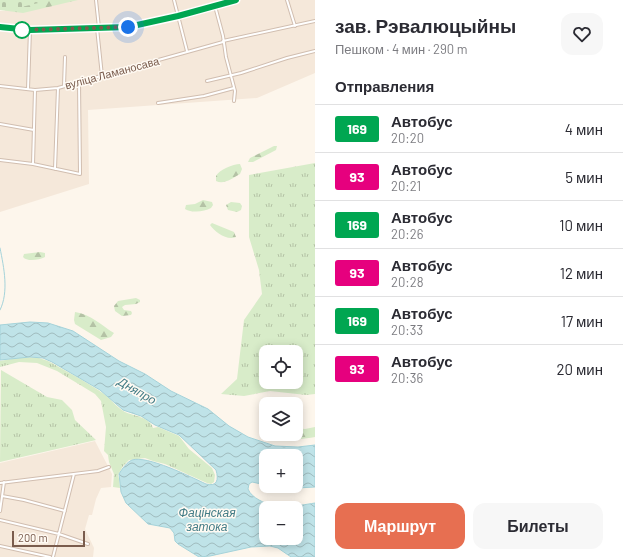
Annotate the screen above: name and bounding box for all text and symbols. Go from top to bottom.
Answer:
button: heart [561,13,603,55]
text: зав. Рэвалюцыйны [335,14,516,37]
your location [118,17,138,37]
unlabelled marker [13,21,31,39]
text: Пешком · 4 мин · 290 m [335,41,467,57]
street label: вуліца Ламаносава [63,53,161,91]
text: Отправления [335,77,434,95]
text: Автобус [391,112,453,130]
text: 169 [347,120,367,137]
text: 4 мин [565,120,603,138]
text: 20:20 [391,130,424,146]
text: Автобус [391,160,453,178]
text: 93 [350,168,365,185]
text: 5 мин [565,168,603,186]
text: 20:21 [391,178,421,194]
text: Автобус [391,208,453,226]
text: 169 [347,216,367,233]
text: 10 мин [559,216,603,234]
text: 20:26 [391,226,423,242]
text: Автобус [391,256,453,274]
text: 93 [350,264,365,281]
text: 12 мин [560,264,603,282]
text: 20:28 [391,274,423,290]
text: Автобус [391,304,453,322]
text: 169 [347,312,367,329]
text: 17 мин [561,312,603,330]
text: 20:33 [391,322,423,338]
map controls [259,345,303,545]
button: locate [259,345,303,389]
text: Автобус [391,352,453,370]
text: 93 [350,360,365,377]
text: 20 мин [557,360,603,378]
text: 20:36 [391,370,423,386]
water label: Дняпро [114,373,159,408]
button: layers [259,397,303,441]
button: + [259,449,303,493]
button: − [259,501,303,545]
button: Маршрут [335,503,465,549]
button: Билеты [473,503,603,549]
water label: Фацінская затока [178,505,236,533]
scale bar [12,529,85,548]
text: 200 m [18,531,48,544]

